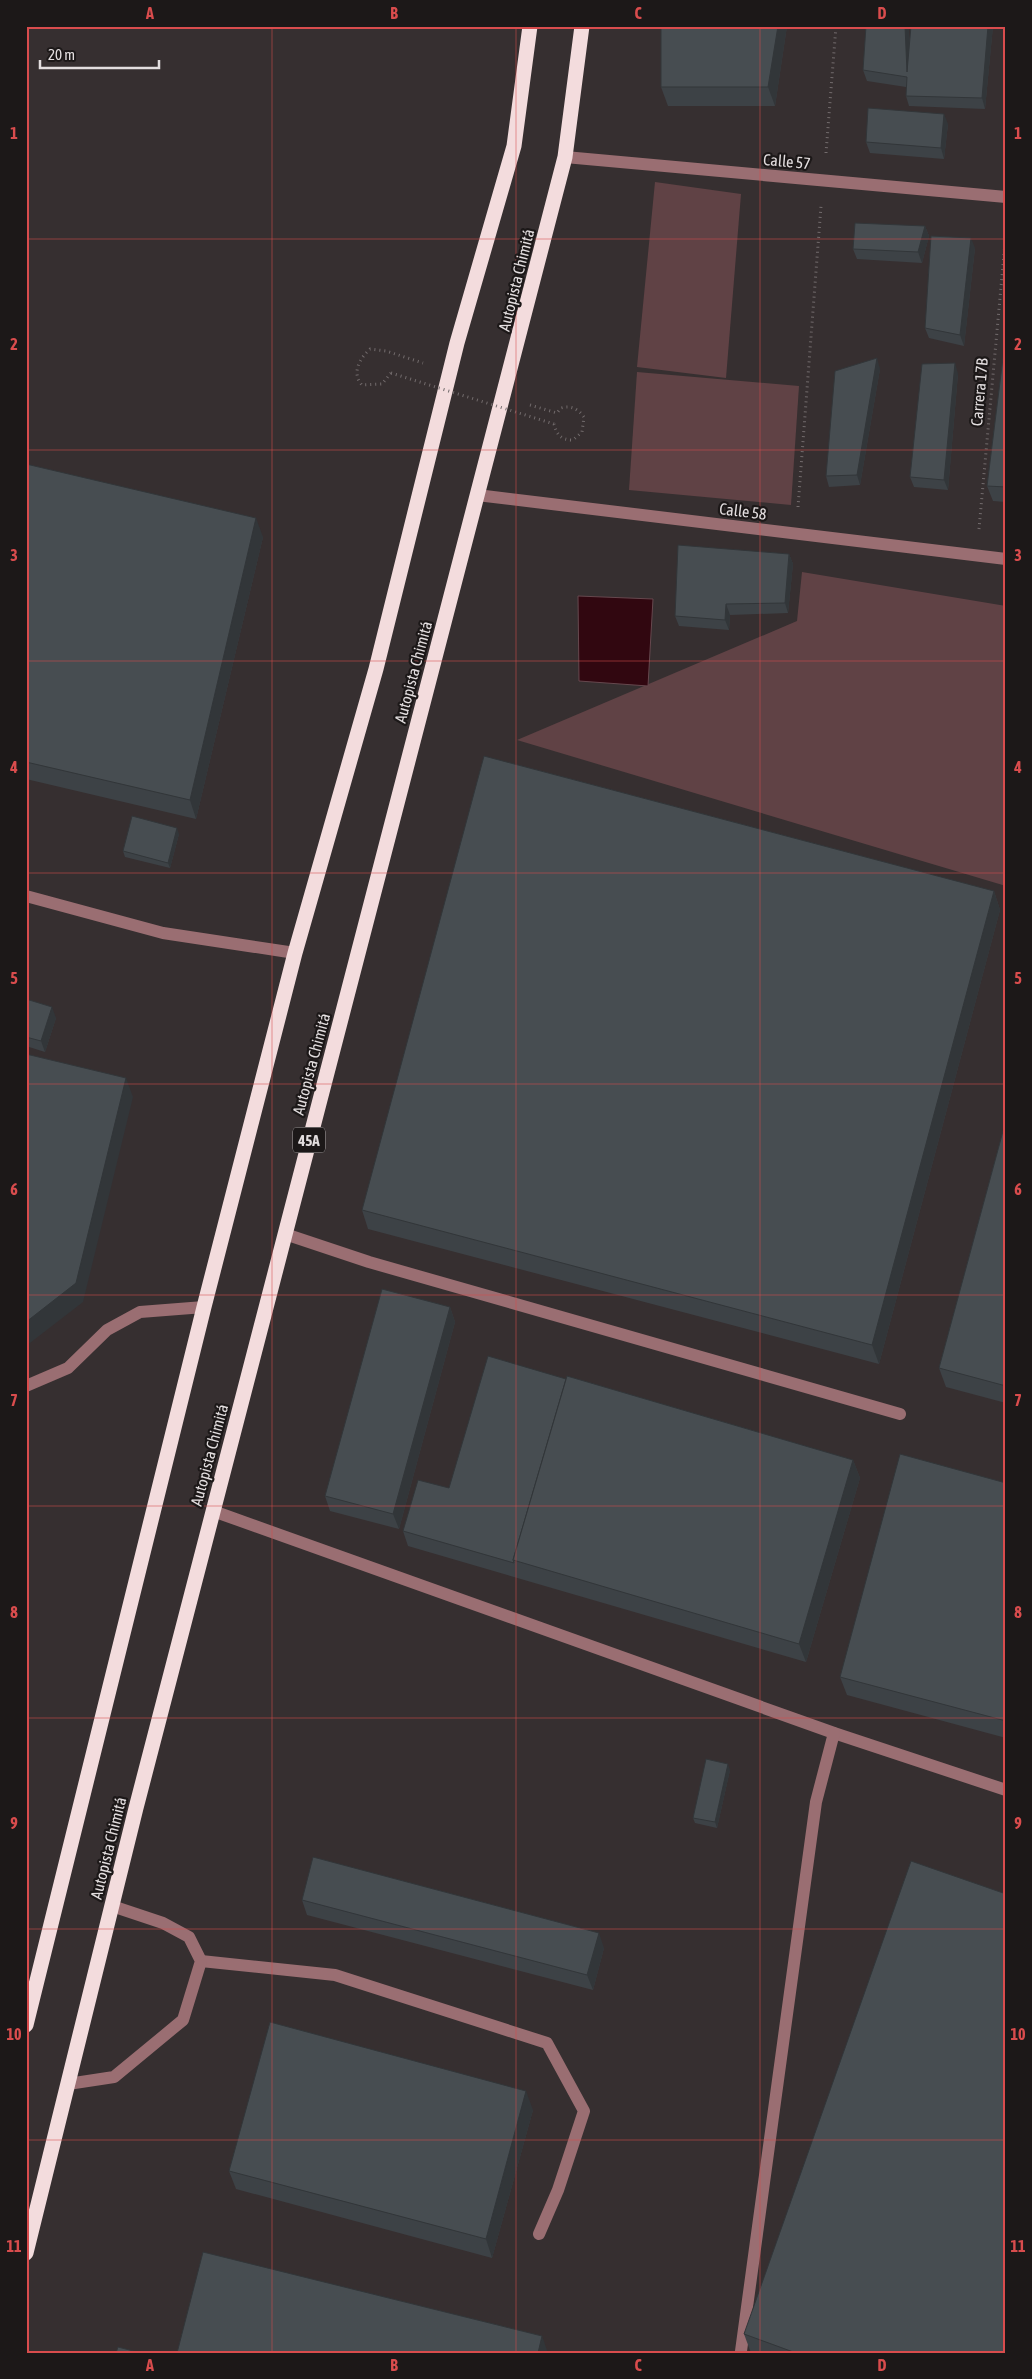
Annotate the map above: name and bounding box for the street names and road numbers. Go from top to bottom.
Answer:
street label: Calle 57 [763,150,811,172]
street label: Autopista Chimitá [495,227,538,333]
street label: Carrera 17B [967,357,991,427]
street label: Calle 58 [718,499,768,523]
street label: Autopista Chimitá [391,619,436,725]
street label: Autopista Chimitá [289,1011,334,1117]
road number: 45A [293,1128,325,1152]
street label: Autopista Chimitá [187,1402,232,1508]
street label: Autopista Chimitá [87,1795,130,1901]

